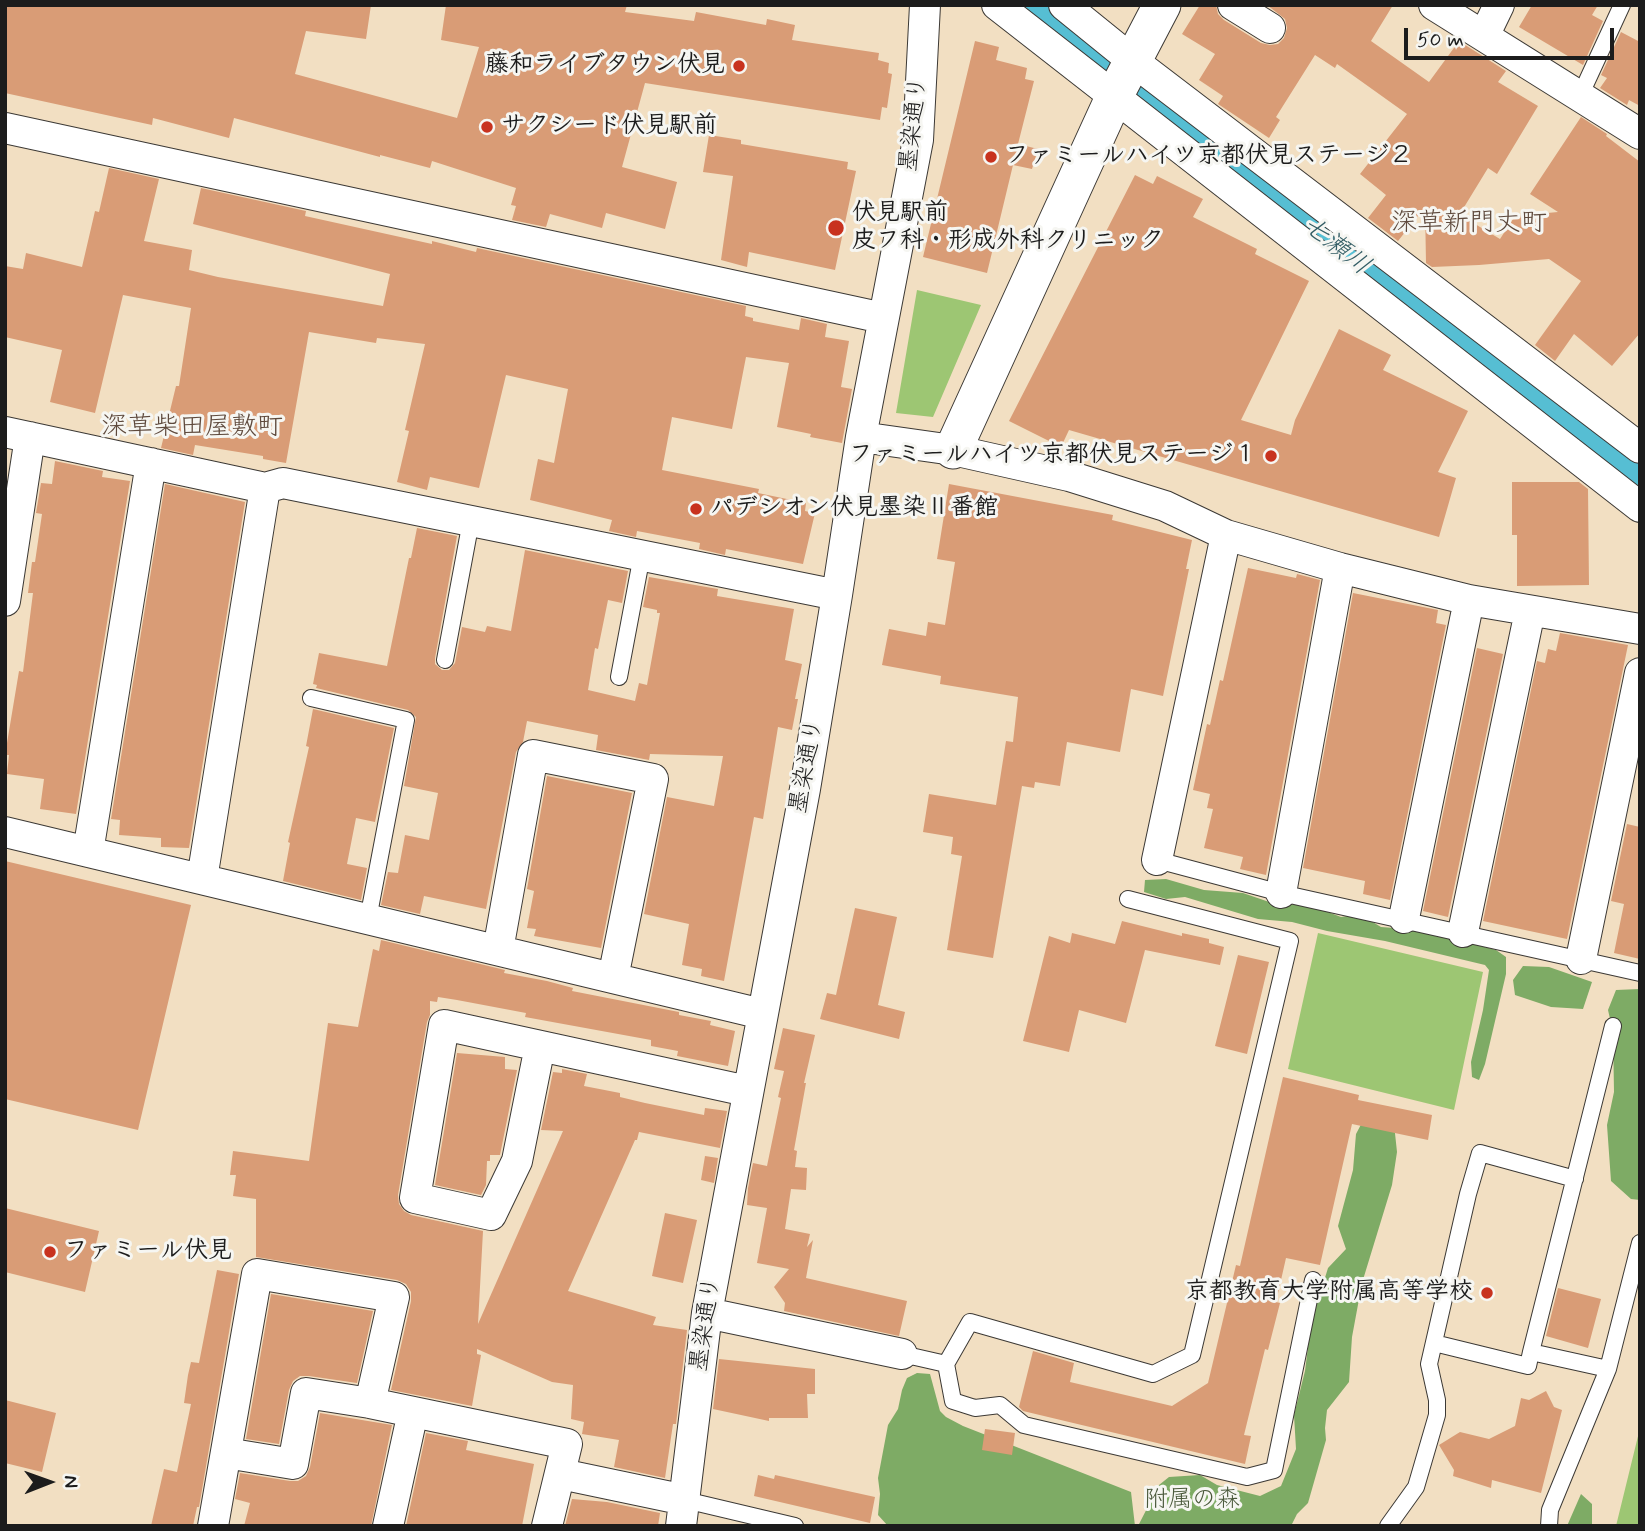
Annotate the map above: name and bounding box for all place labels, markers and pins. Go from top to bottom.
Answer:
place label: 藤和ライブタウン伏見 [485,52,725,80]
marker: 藤和ライブタウン伏見 [731,58,747,74]
place label: サクシード伏見駅前 [501,113,717,141]
marker: サクシード伏見駅前 [479,119,495,135]
place label: ファミールハイツ京都伏見ステージ２ [1005,143,1413,171]
marker: ファミールハイツ京都伏見ステージ２ [983,149,999,165]
place label: 伏見駅前 皮フ科・形成外科クリニック [852,200,1164,256]
marker: 伏見駅前 皮フ科・形成外科クリニック [826,218,846,238]
place label: ファミールハイツ京都伏見ステージ１ [849,442,1257,470]
marker: ファミールハイツ京都伏見ステージ１ [1263,448,1279,464]
place label: パデシオン伏見墨染Ⅱ番館 [710,495,998,523]
marker: パデシオン伏見墨染Ⅱ番館 [688,501,704,517]
place label: ファミール伏見 [64,1238,232,1266]
marker: ファミール伏見 [42,1244,58,1260]
place label: 京都教育大学附属高等学校 [1185,1279,1473,1307]
marker: 京都教育大学附属高等学校 [1479,1285,1495,1301]

